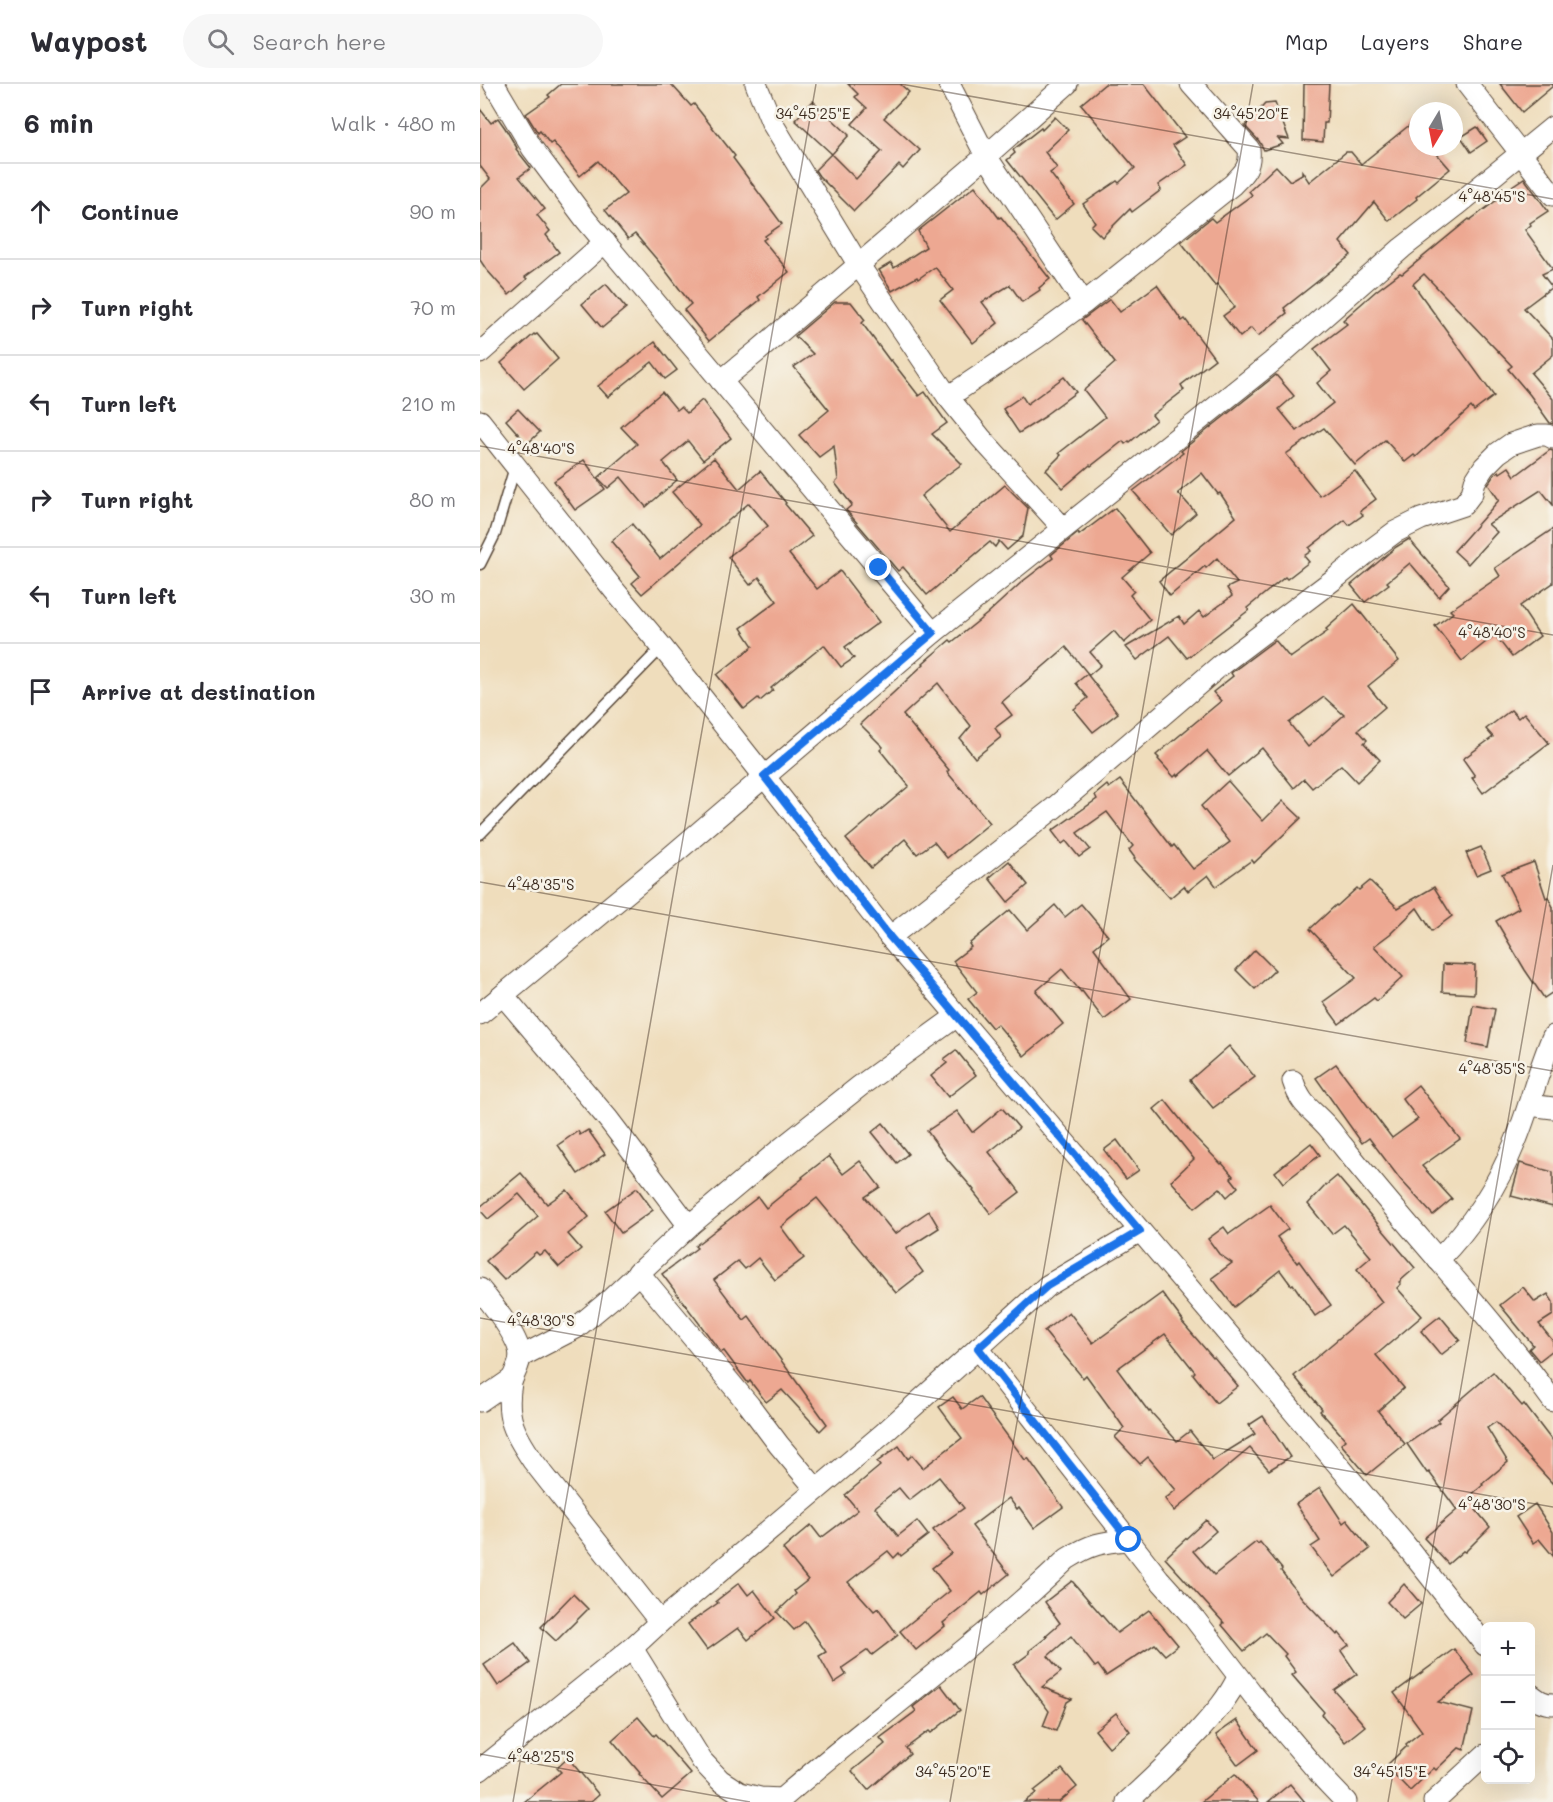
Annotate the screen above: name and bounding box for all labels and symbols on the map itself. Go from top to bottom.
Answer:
north arrow [1409,102,1463,156]
text: 34°45'25"E [775,103,851,123]
text: 34°45'20"E [1213,103,1289,123]
text: 4°48'45"S [1458,186,1526,206]
text: 4°48'40"S [507,438,575,458]
route end [865,554,891,580]
text: 4°48'40"S [1458,622,1526,642]
text: 4°48'35"S [507,874,575,894]
text: 4°48'35"S [1458,1058,1526,1078]
text: 4°48'30"S [507,1310,575,1330]
text: 4°48'30"S [1458,1494,1526,1514]
route start [1115,1526,1141,1552]
text: 4°48'25"S [508,1746,574,1766]
text: 34°45'20"E [915,1761,991,1781]
text: 34°45'15"E [1353,1761,1427,1781]

